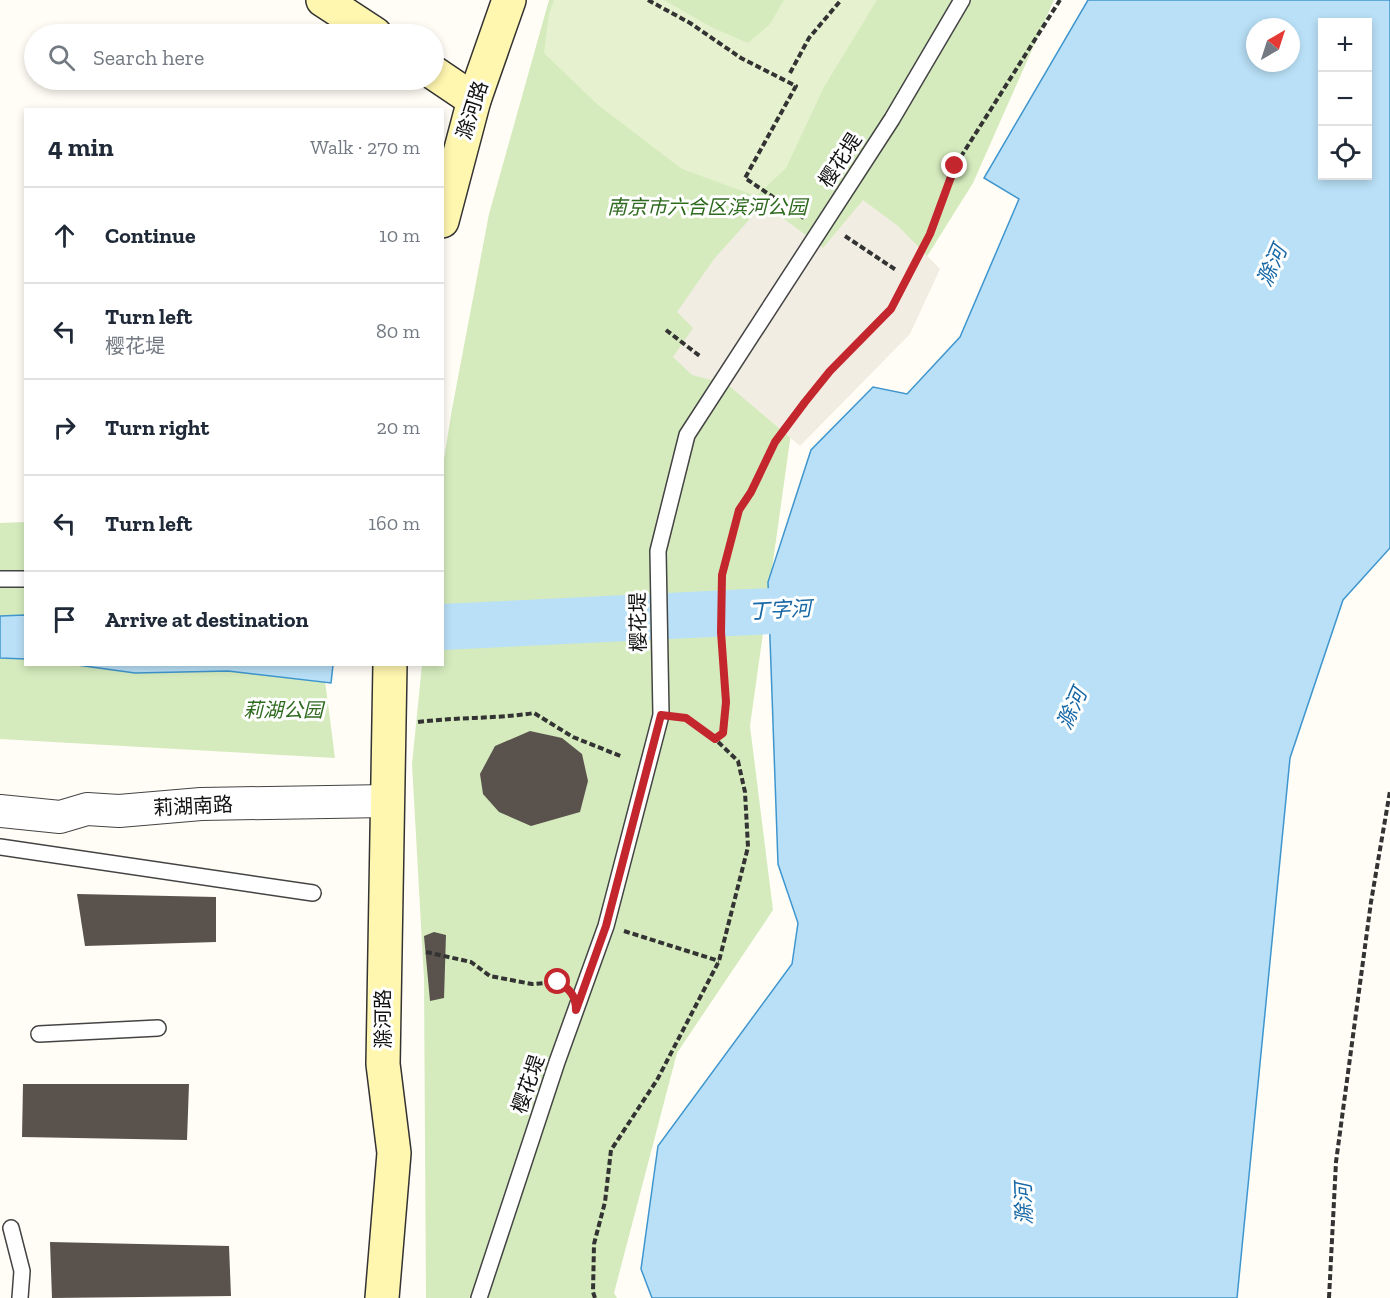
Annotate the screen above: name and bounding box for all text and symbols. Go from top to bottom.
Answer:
north arrow [1246,18,1300,72]
map controls [1318,18,1372,180]
button: + [1318,18,1372,72]
search box [24,24,444,90]
icon: search [45,41,78,74]
text: Search here [93,44,204,71]
button: − [1318,72,1372,126]
street label: 滁河路 [451,78,493,142]
button: locate [1318,126,1372,180]
street label: 樱花堤 [814,128,866,192]
text: 4 min [48,131,114,163]
text: Walk · 270 m [310,135,420,159]
route end [941,152,967,178]
park label: 南京市六合区滨河公园 [607,195,810,219]
icon: ahead [48,219,81,252]
text: Continue [105,222,196,249]
text: 10 m [379,223,420,247]
water label: 滁河 [1252,238,1293,290]
text: Turn left [105,303,192,330]
icon: left [48,315,81,348]
text: 80 m [376,319,420,343]
text: 樱花堤 [105,334,165,358]
icon: right [48,411,81,444]
text: Turn right [105,414,209,441]
text: 20 m [376,415,420,439]
icon: left [48,507,81,540]
text: Turn left [105,510,192,537]
text: 160 m [368,511,420,535]
street label: 樱花堤 [625,592,651,652]
water label: 丁字河 [748,595,816,624]
icon: arrive [48,603,81,636]
text: Arrive at destination [105,606,308,633]
water label: 滁河 [1052,681,1093,733]
park label: 莉湖公园 [243,698,326,722]
street label: 莉湖南路 [152,792,234,820]
route start [544,968,570,994]
street label: 滁河路 [371,989,395,1049]
street label: 樱花堤 [507,1052,549,1116]
water label: 滁河 [1010,1179,1037,1225]

